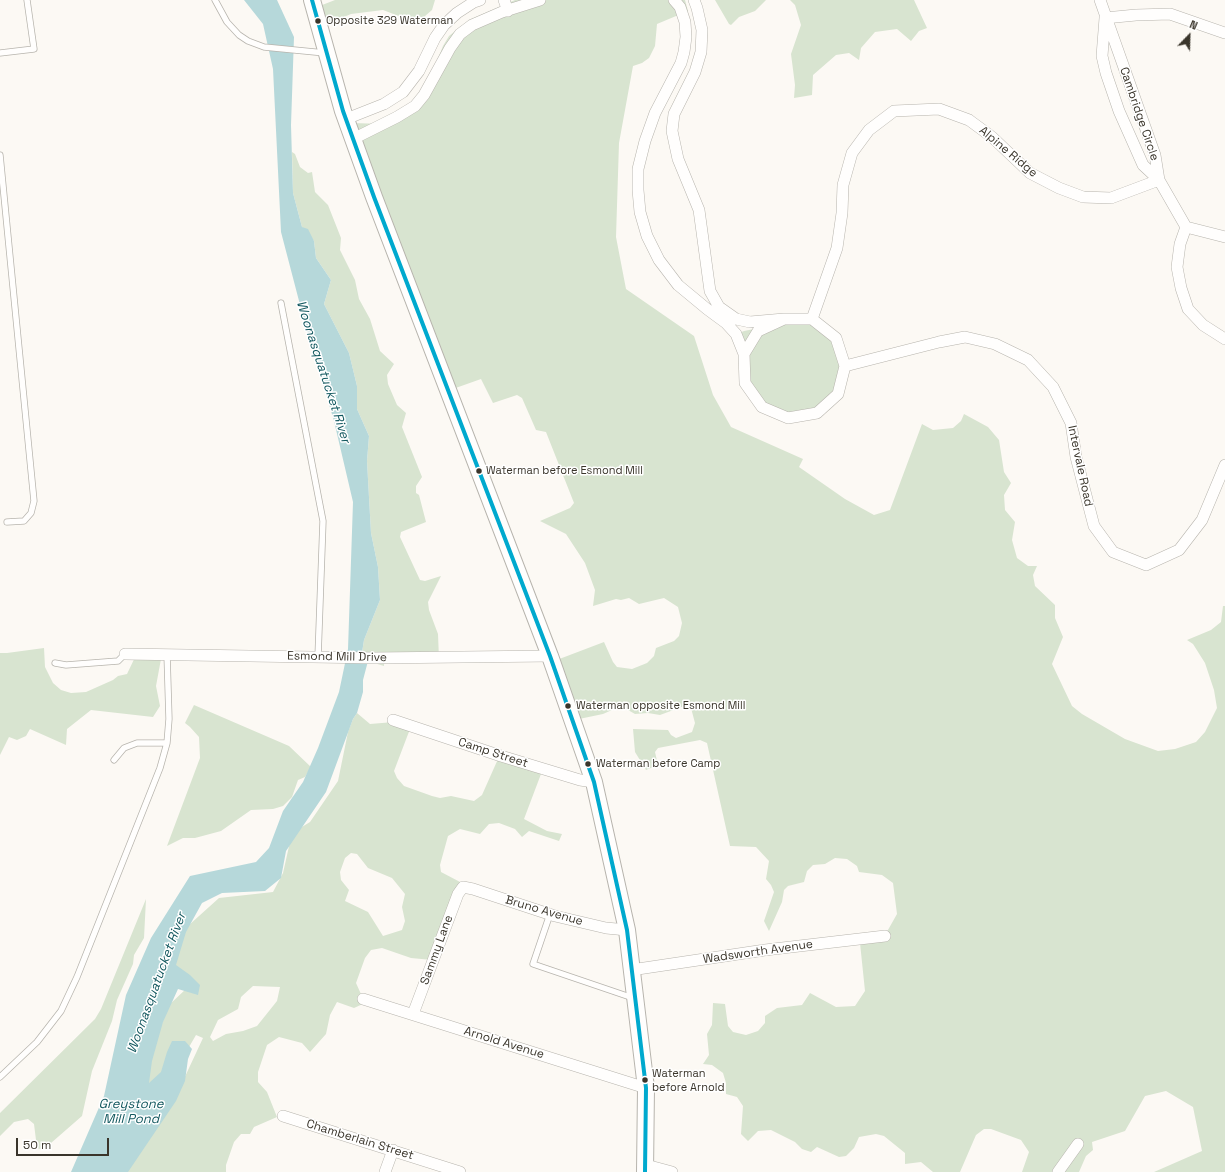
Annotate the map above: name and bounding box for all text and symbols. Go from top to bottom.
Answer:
place label: Opposite 329 Waterman [326,14,453,28]
marker: Opposite 329 Waterman [313,16,323,26]
north arrow [1169,16,1209,56]
text: N [1188,17,1200,33]
street label: Cambridge Circle [1116,65,1162,163]
street label: Alpine Ridge [976,123,1040,181]
water label: Woonasquatucket River [293,299,353,445]
street label: Intervale Road [1064,424,1096,508]
place label: Waterman before Esmond Mill [486,464,643,478]
marker: Waterman before Esmond Mill [474,466,484,476]
street label: Esmond Mill Drive [287,649,387,665]
place label: Waterman opposite Esmond Mill [576,699,745,713]
marker: Waterman opposite Esmond Mill [563,701,573,711]
street label: Camp Street [456,735,530,771]
place label: Waterman before Camp [596,757,720,771]
marker: Waterman before Camp [583,759,593,769]
street label: Bruno Avenue [504,893,584,929]
water label: Woonasquatucket River [124,910,190,1056]
street label: Sammy Lane [418,913,456,987]
street label: Wadsworth Avenue [702,937,814,967]
street label: Arnold Avenue [462,1024,546,1062]
place label: Waterman before Arnold [652,1067,724,1093]
marker: Waterman before Arnold [640,1075,650,1085]
water label: Greystone Mill Pond [98,1096,164,1127]
street label: Chamberlain Street [305,1117,415,1163]
scale bar [18,1130,111,1156]
text: 50 m [23,1137,51,1153]

